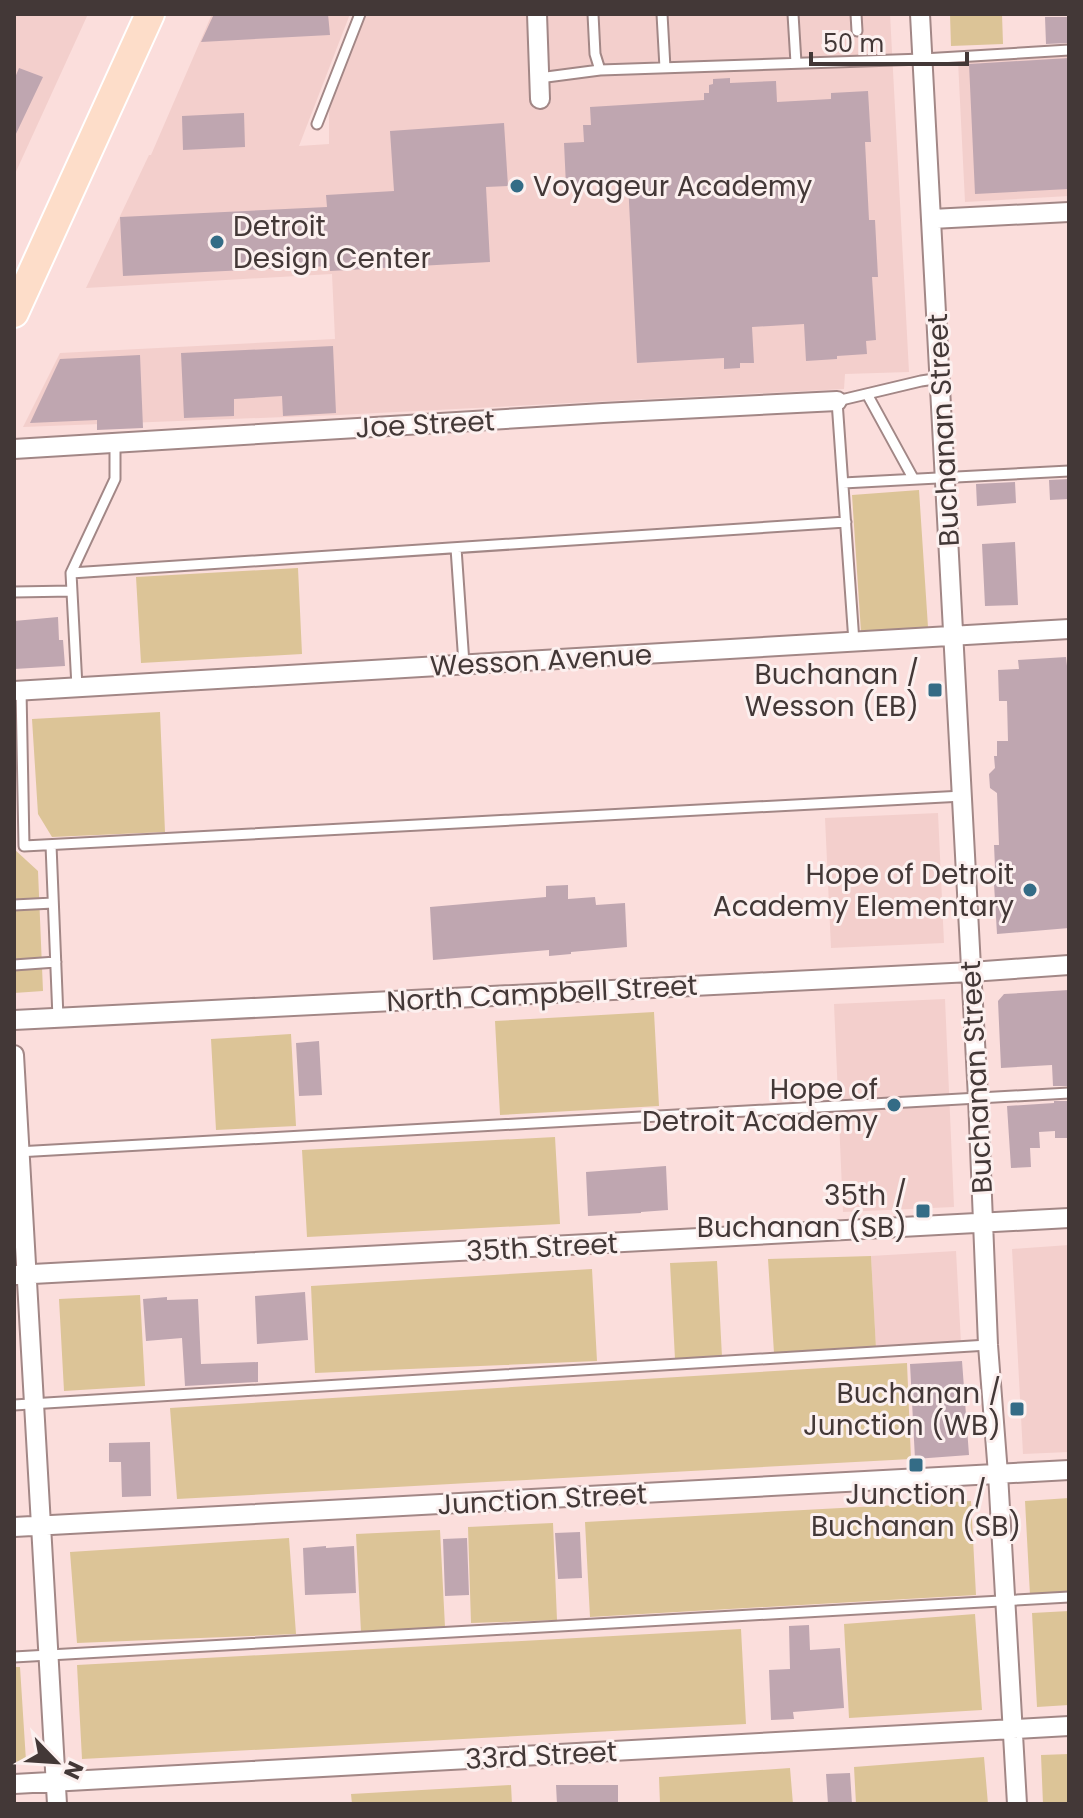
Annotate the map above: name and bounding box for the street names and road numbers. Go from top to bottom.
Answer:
street label: Buchanan Street [918,313,969,547]
street label: Joe Street [354,401,496,448]
street label: Wesson Avenue [429,635,653,686]
street label: Buchanan Street [951,960,1002,1194]
street label: North Campbell Street [385,966,699,1021]
street label: 35th Street [465,1224,619,1271]
street label: Junction Street [436,1475,648,1524]
street label: 33rd Street [464,1732,618,1779]

